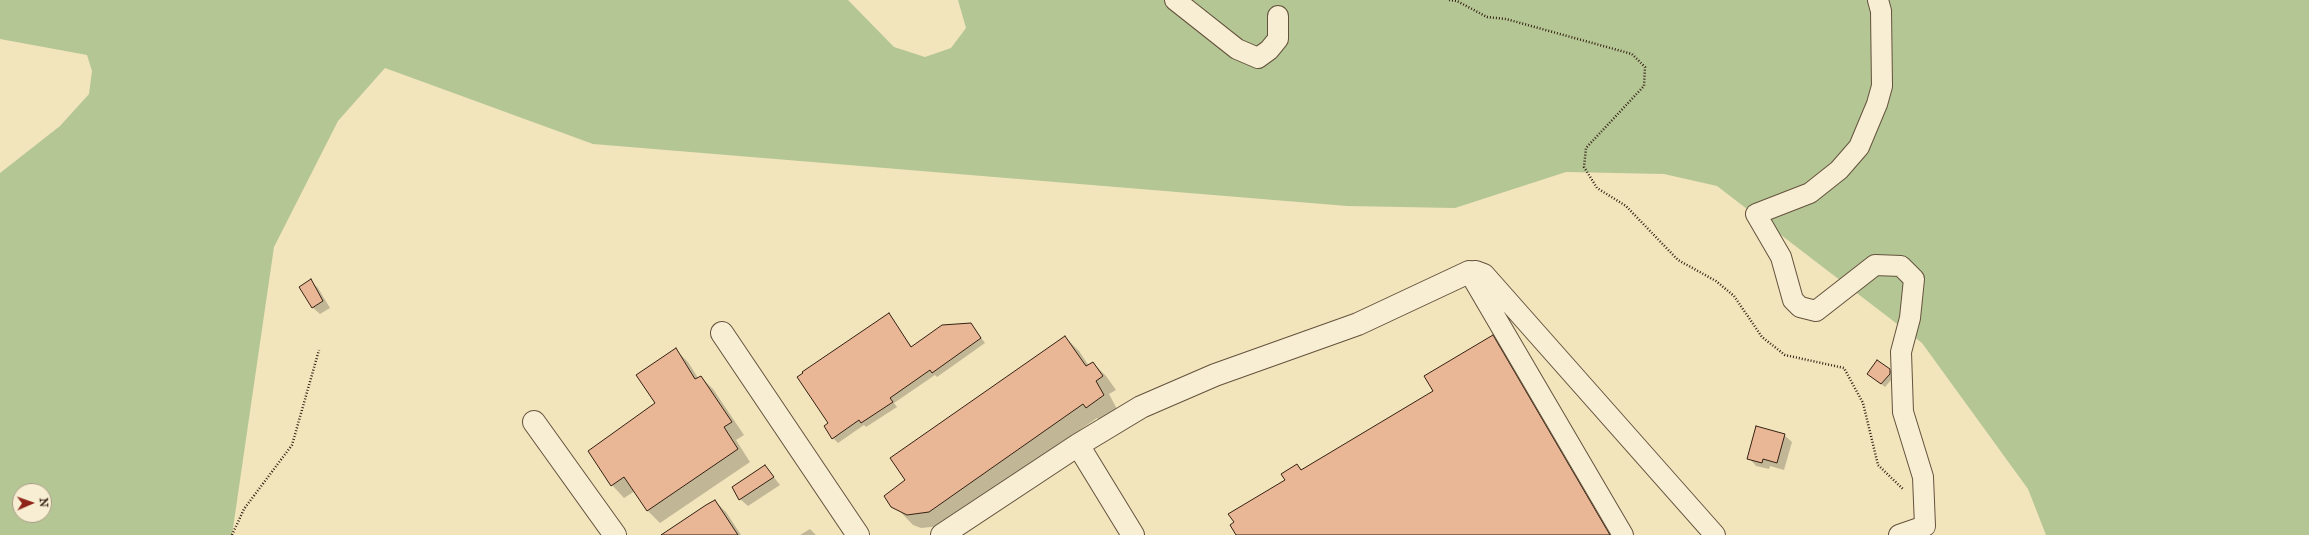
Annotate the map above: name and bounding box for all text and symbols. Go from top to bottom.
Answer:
north arrow [12,483,52,523]
text: N [37,498,50,507]

